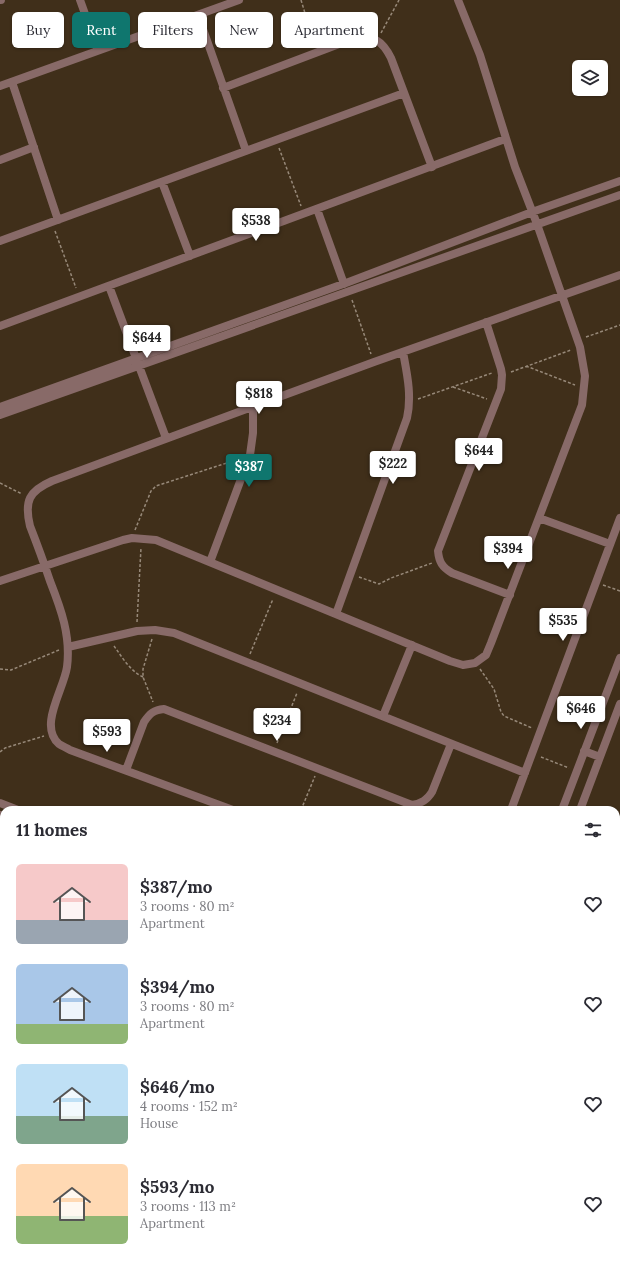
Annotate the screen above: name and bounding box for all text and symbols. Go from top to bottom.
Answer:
chip: Buy [12,12,64,48]
chip: Rent [72,12,130,48]
chip: Filters [138,12,207,48]
chip: New [215,12,273,48]
chip: Apartment [281,12,378,48]
map controls [572,60,608,96]
button: layers [572,60,608,96]
pin: $538 [232,208,280,242]
text: $538 [241,212,271,229]
pin: $644 [123,325,171,359]
text: $644 [132,329,162,346]
pin: $818 [235,381,283,415]
text: $818 [245,385,273,402]
pin: $644 [455,438,503,472]
text: $644 [464,442,494,459]
pin: $222 [369,451,417,485]
pin: $387 [225,454,273,488]
text: $222 [379,455,407,472]
text: $387 [235,458,263,475]
pin: $394 [484,536,532,570]
text: $394 [493,540,523,557]
pin: $535 [539,608,587,642]
text: $535 [549,612,577,629]
pin: $646 [557,696,605,730]
text: $646 [566,700,596,717]
pin: $234 [253,708,301,742]
text: $234 [263,712,291,729]
pin: $593 [83,719,131,753]
text: $593 [92,723,122,740]
text: 11 homes [16,819,88,841]
icon: filters [582,819,604,841]
text: $387/mo [140,876,212,898]
icon: home [48,880,96,928]
icon: heart [582,893,604,915]
text: 3 rooms · 80 m² [140,898,235,915]
text: Apartment [140,915,205,932]
text: $394/mo [140,976,215,998]
icon: home [48,980,96,1028]
icon: heart [582,993,604,1015]
text: 3 rooms · 80 m² [140,998,235,1015]
text: Apartment [140,1015,205,1032]
text: $646/mo [140,1076,215,1098]
icon: home [48,1080,96,1128]
icon: heart [582,1093,604,1115]
text: 4 rooms · 152 m² [140,1098,238,1115]
text: House [140,1115,178,1132]
text: $593/mo [140,1176,214,1198]
icon: home [48,1180,96,1228]
icon: heart [582,1193,604,1215]
text: 3 rooms · 113 m² [140,1198,236,1215]
text: Apartment [140,1215,205,1232]

